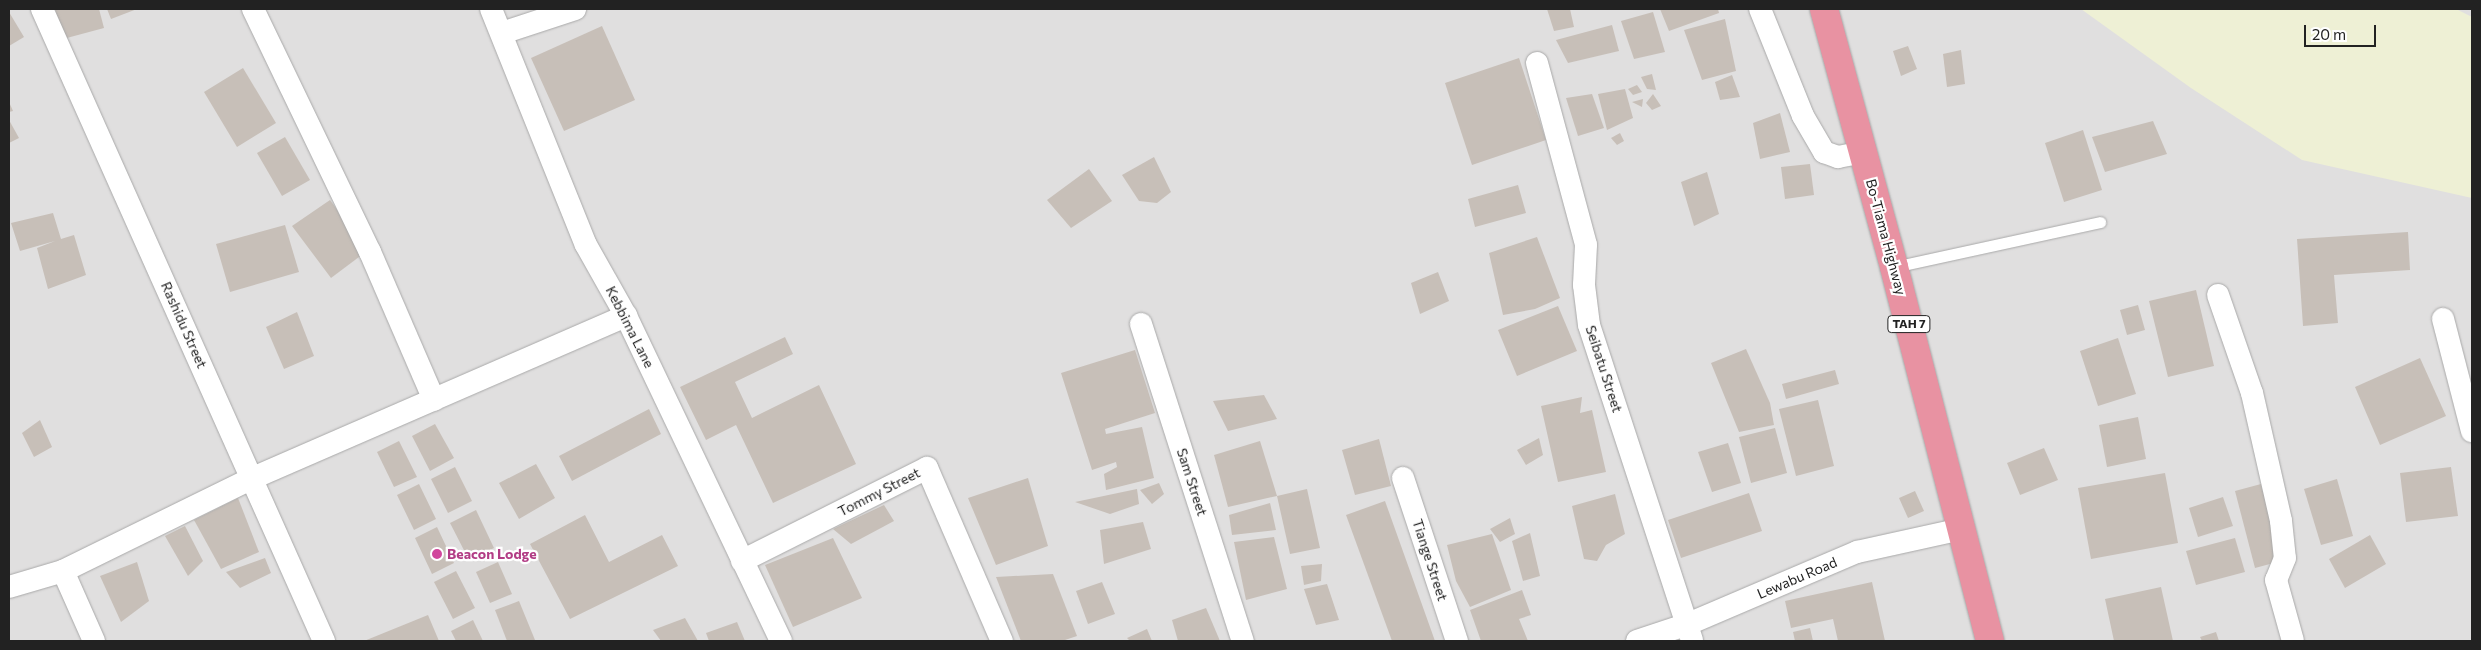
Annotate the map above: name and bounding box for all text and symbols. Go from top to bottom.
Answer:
scale bar [2306,15,2378,47]
text: 20 m [2312,25,2346,43]
street label: Bo-Tiama Highway [1862,177,1910,297]
street label: Rashidu Street [157,279,211,371]
street label: Kebbima Lane [602,283,658,371]
road number: TAH 7 [1886,314,1932,334]
street label: Seibatu Street [1582,323,1626,415]
street label: Sam Street [1173,446,1211,518]
street label: Tommy Street [835,464,923,520]
street label: Tiange Street [1409,517,1451,603]
place label: Beacon Lodge [447,546,537,562]
marker: Beacon Lodge [431,548,443,560]
street label: Lewabu Road [1755,554,1839,602]

